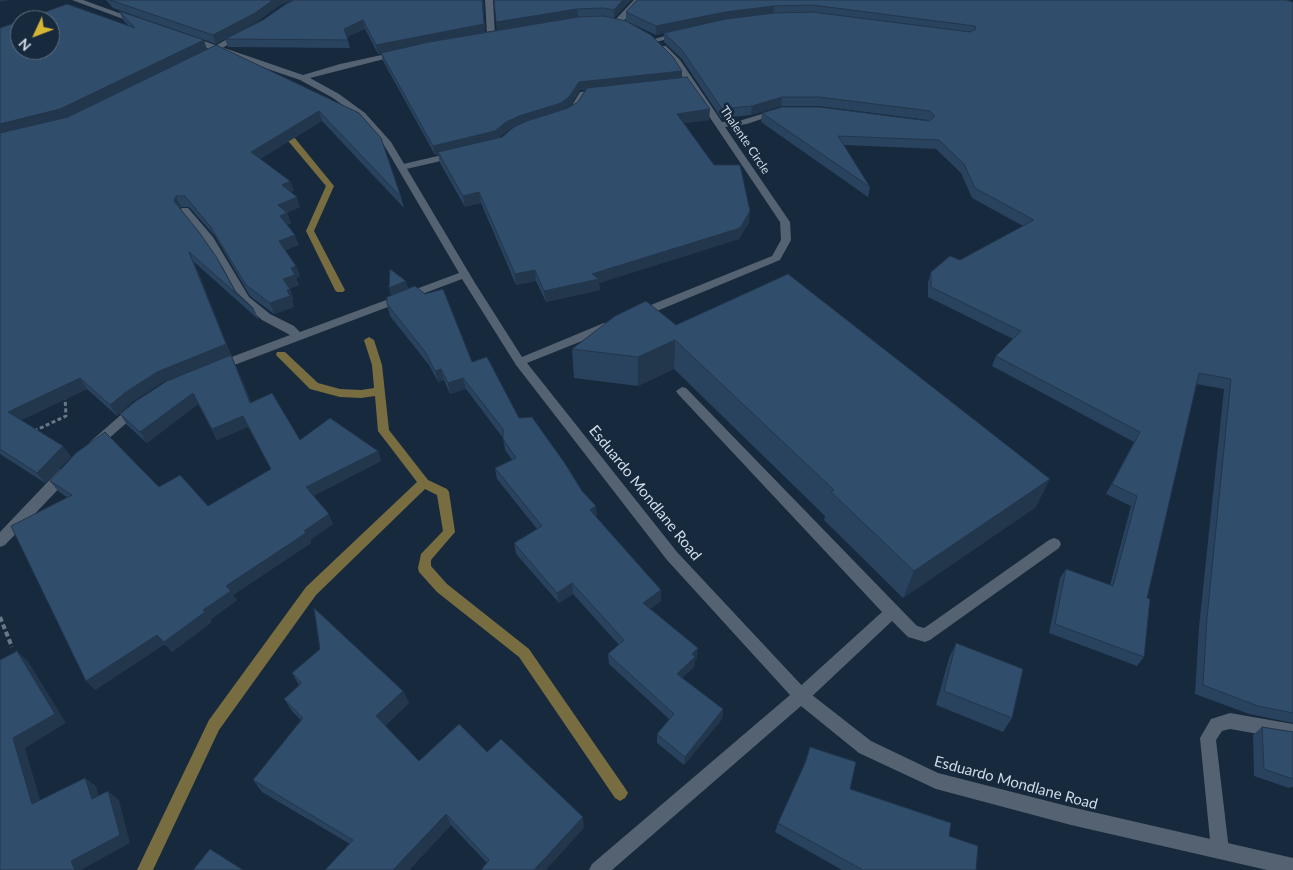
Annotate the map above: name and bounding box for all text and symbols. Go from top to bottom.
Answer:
north arrow [10,10,60,60]
text: N [15,35,34,55]
street label: Thalente Circle [717,103,773,177]
street label: Esduardo Mondlane Road [585,422,705,564]
street label: Esduardo Mondlane Road [932,752,1100,814]

